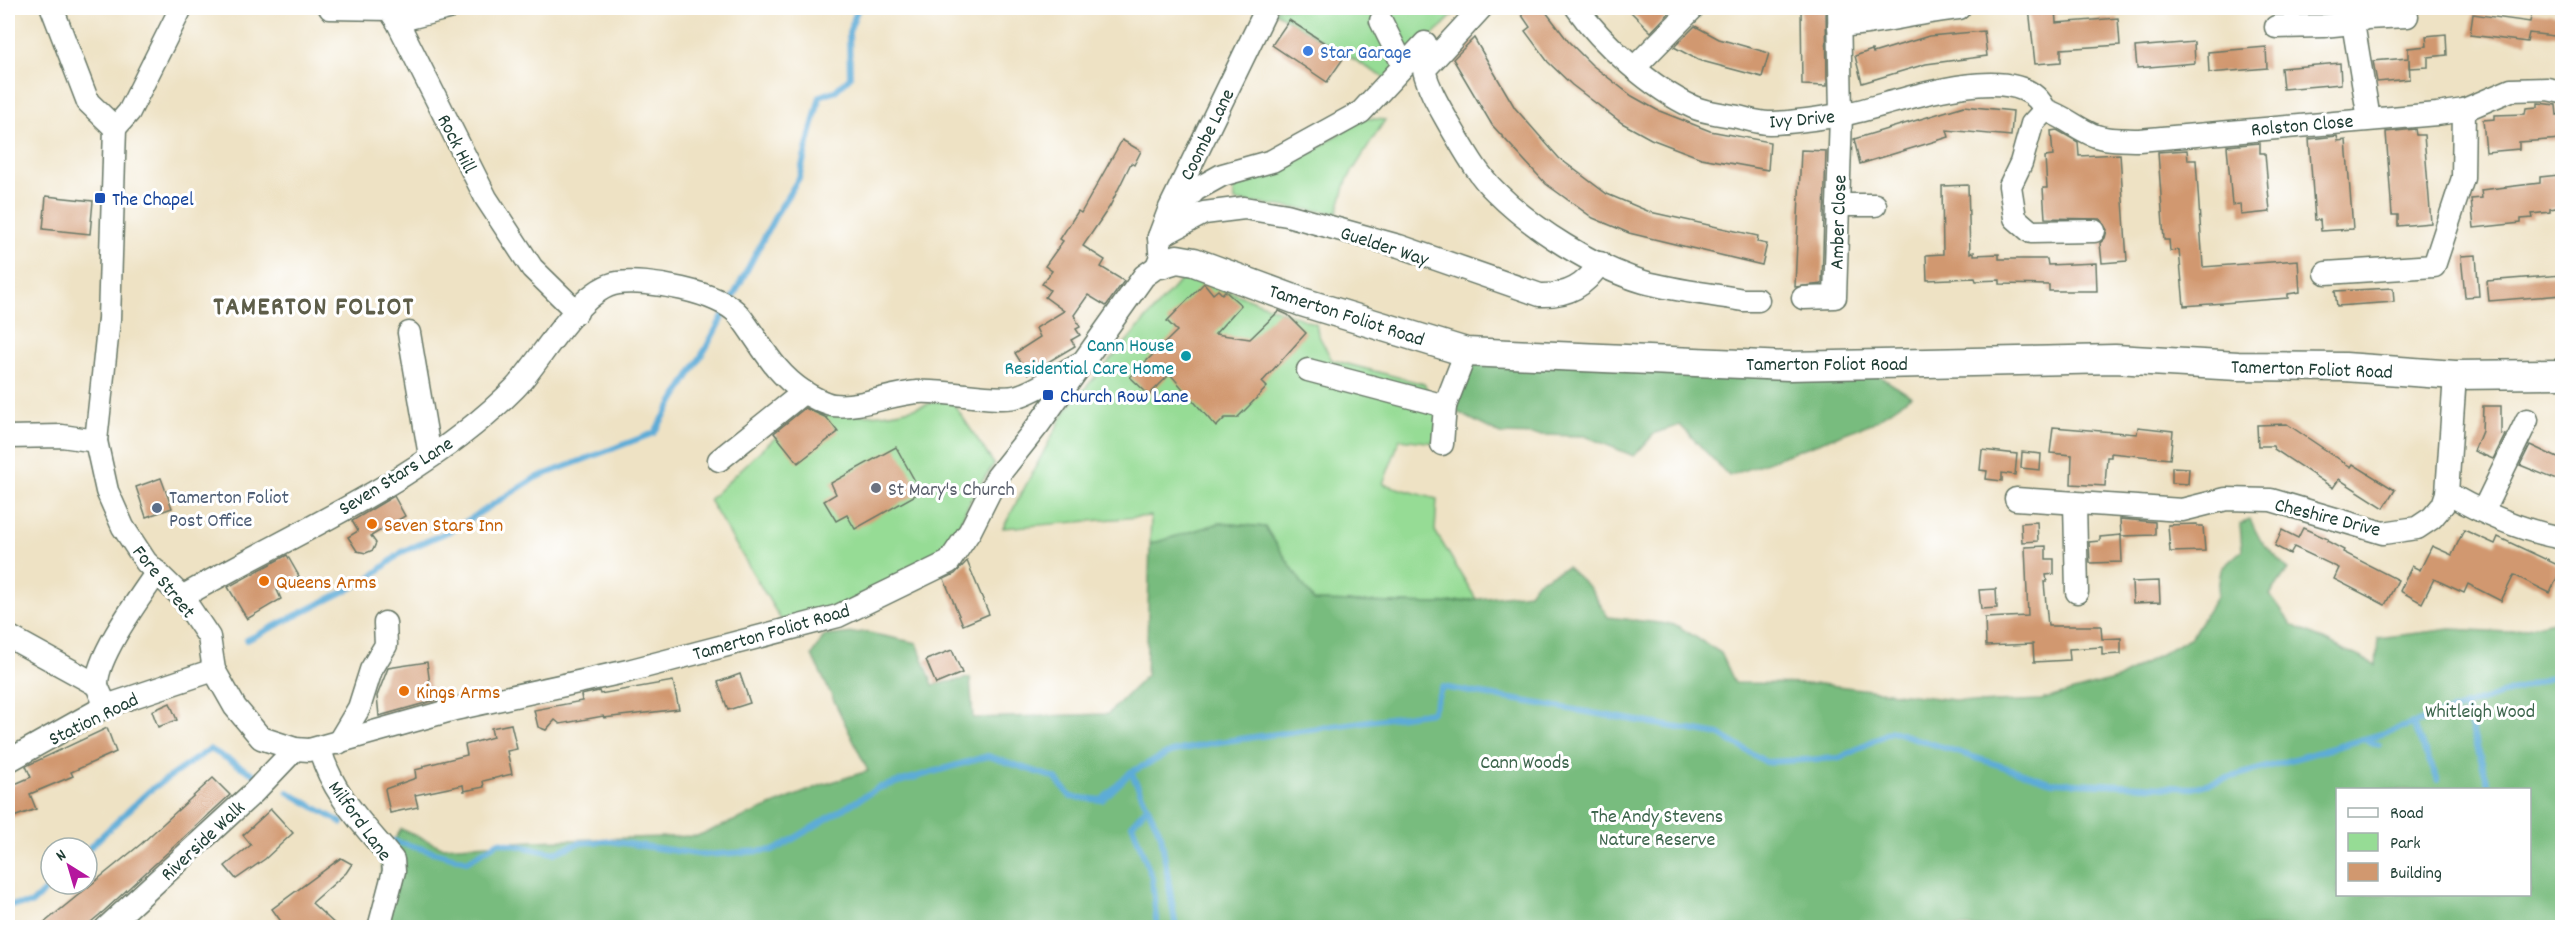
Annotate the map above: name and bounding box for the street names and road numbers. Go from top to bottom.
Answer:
street label: Coombe Lane [1174,84,1243,186]
street label: Ivy Drive [1768,104,1836,138]
street label: Rolston Close [2250,109,2355,145]
street label: Rock Hill [429,110,482,179]
street label: Amber Close [1824,174,1856,270]
street label: Guelder Way [1336,220,1433,276]
street label: Tamerton Foliot Road [1265,279,1427,355]
street label: Tamerton Foliot Road [1746,352,1908,380]
street label: Tamerton Foliot Road [2230,354,2393,388]
street label: Seven Stars Lane [334,431,459,524]
street label: Cheshire Drive [2271,492,2383,546]
street label: Fore Street [124,540,201,626]
street label: Tamerton Foliot Road [690,598,854,670]
street label: Station Road [45,687,144,754]
street label: Milford Lane [320,776,397,868]
street label: Riverside Walk [156,796,253,889]

